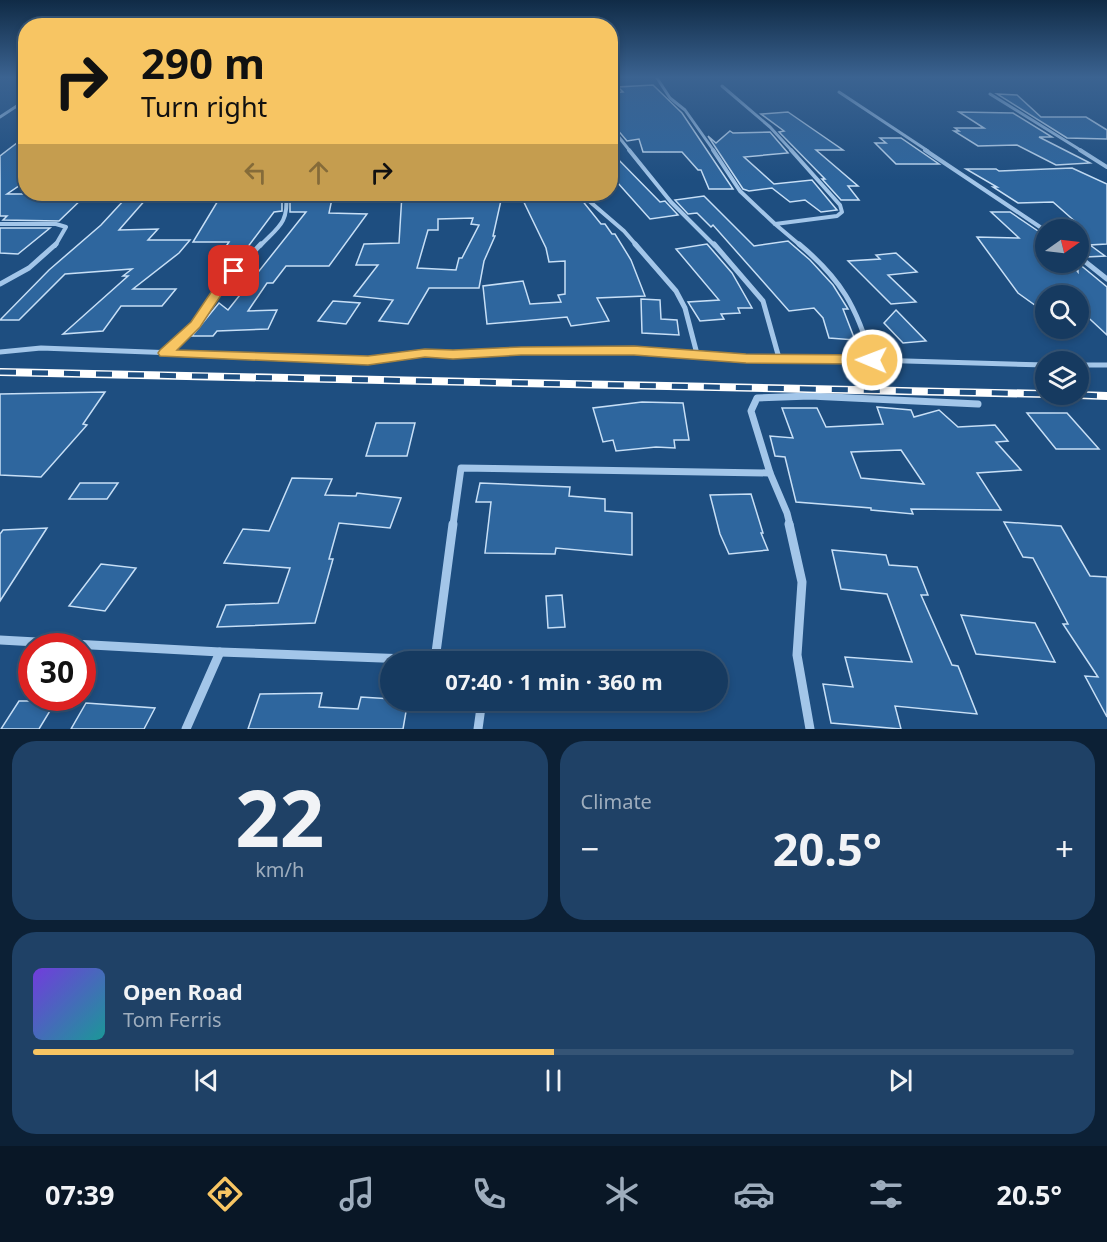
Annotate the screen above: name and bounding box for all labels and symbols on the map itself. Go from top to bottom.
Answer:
north arrow [1035,219,1089,273]
pin [208,245,259,296]
position arrow [840,328,904,392]
speed limit sign: 30 [18,633,96,711]

